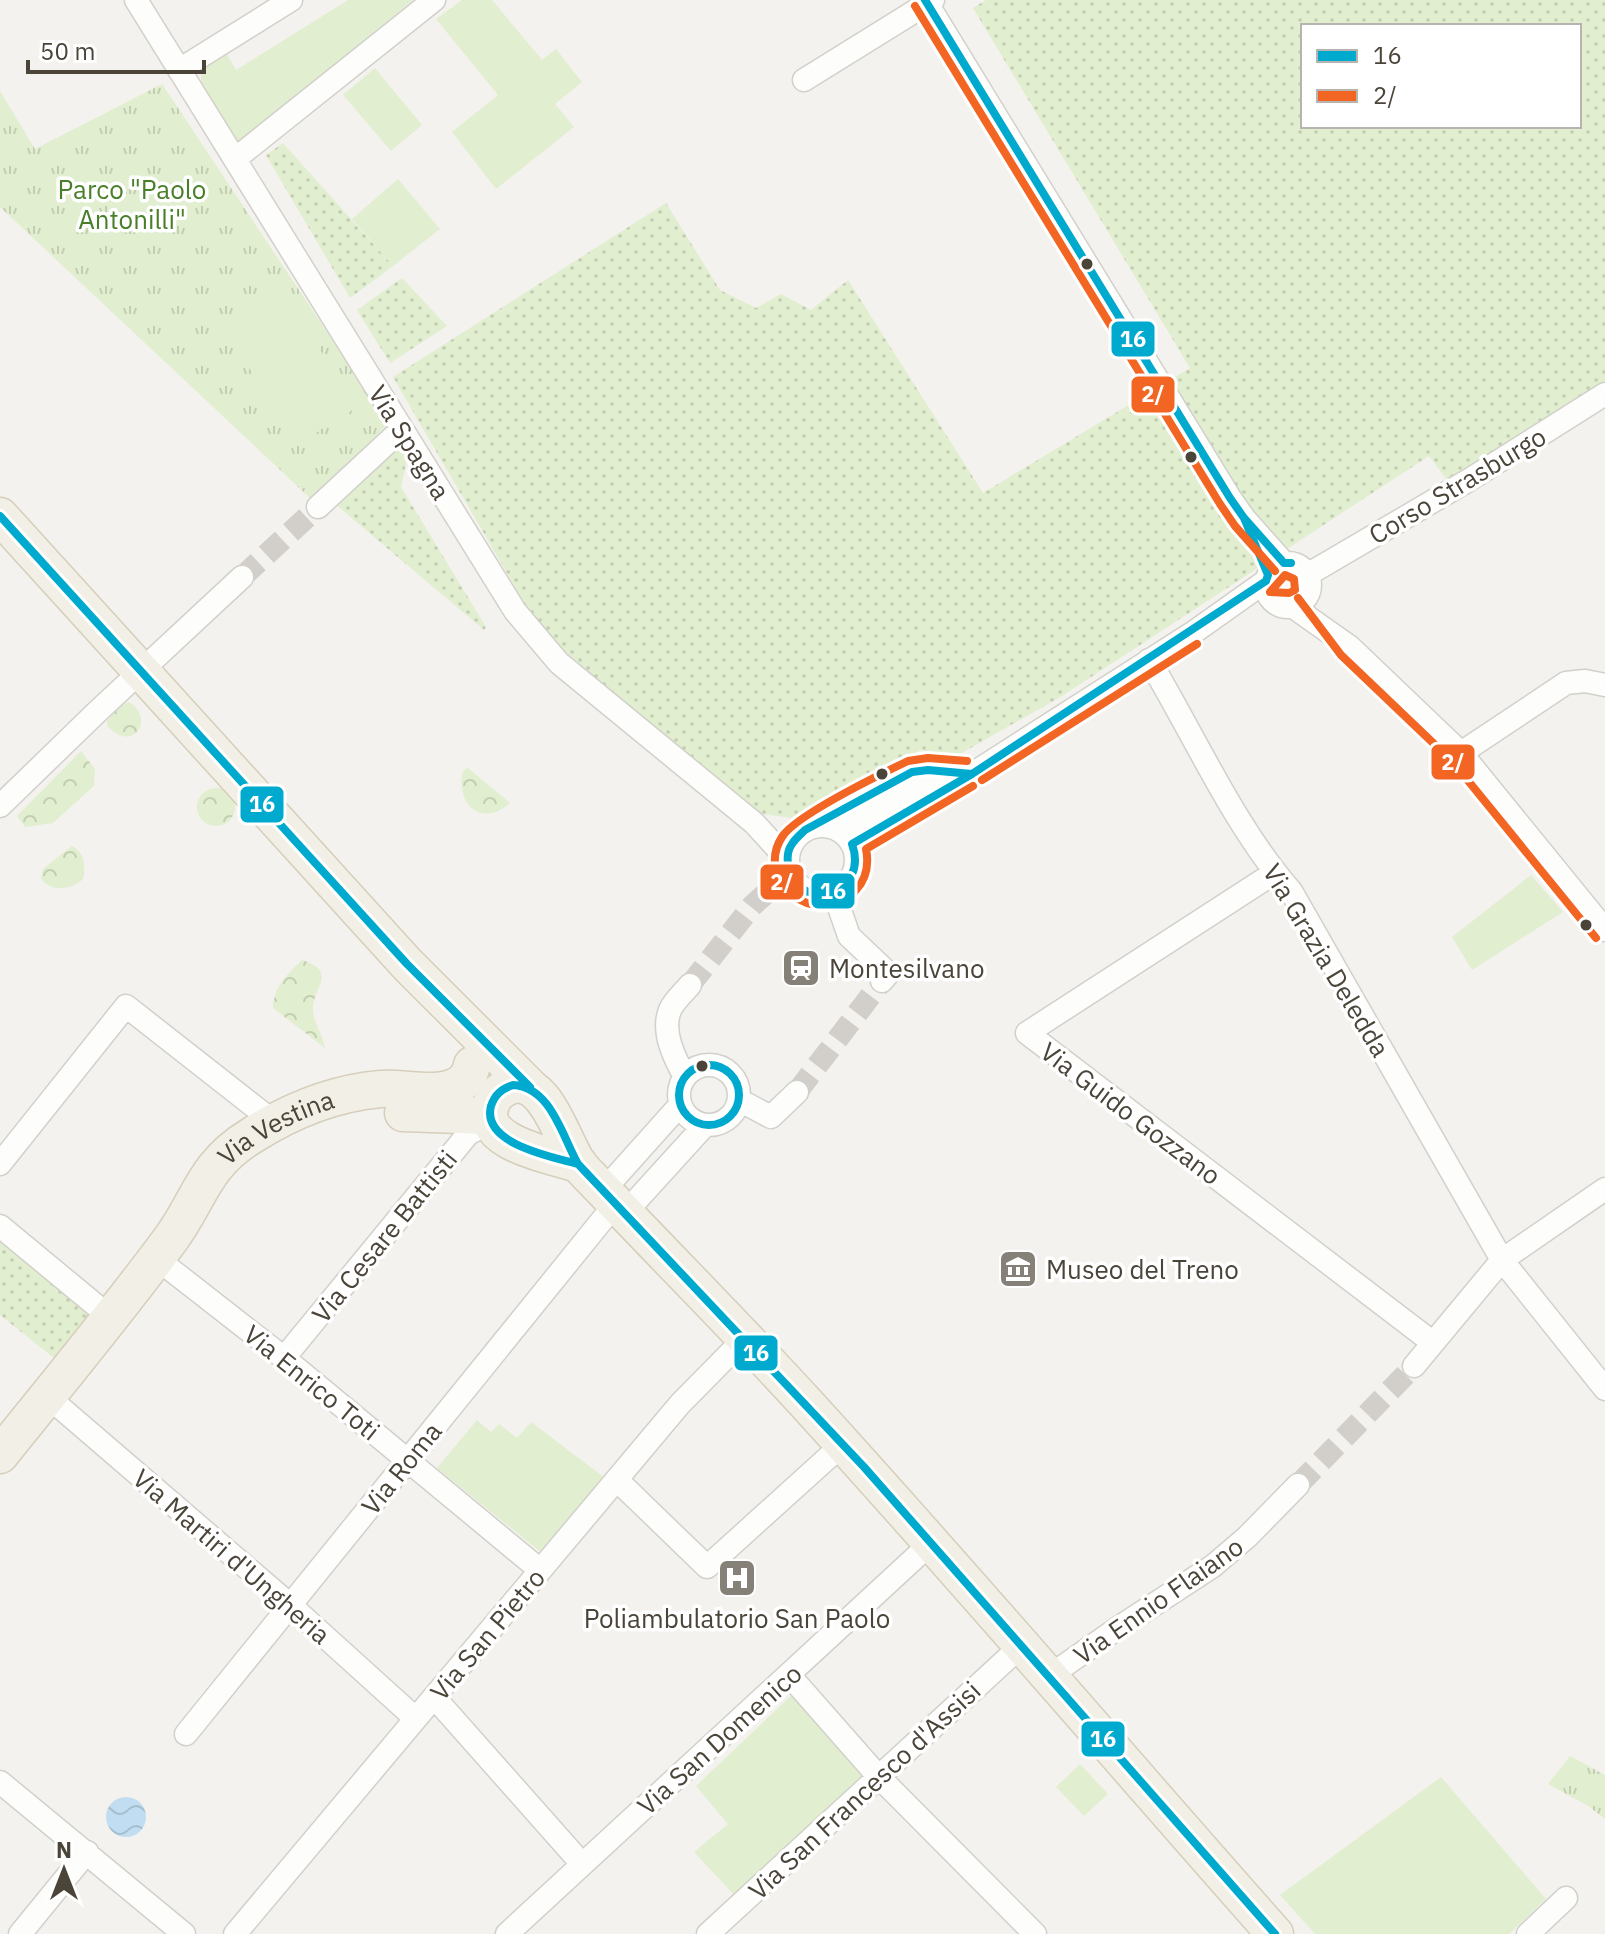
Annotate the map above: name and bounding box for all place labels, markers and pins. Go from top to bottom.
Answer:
unlabelled marker [1079,256,1095,272]
unlabelled marker [1183,449,1199,465]
unlabelled marker [874,766,890,782]
unlabelled marker [1578,917,1594,933]
station icon: Montesilvano [780,947,822,989]
place label: Montesilvano [829,951,984,985]
unlabelled marker [694,1058,710,1074]
museum icon: Museo del Treno [997,1248,1039,1290]
place label: Museo del Treno [1046,1252,1239,1286]
hospital icon: Poliambulatorio San Paolo [716,1557,758,1599]
place label: Poliambulatorio San Paolo [584,1601,890,1635]

